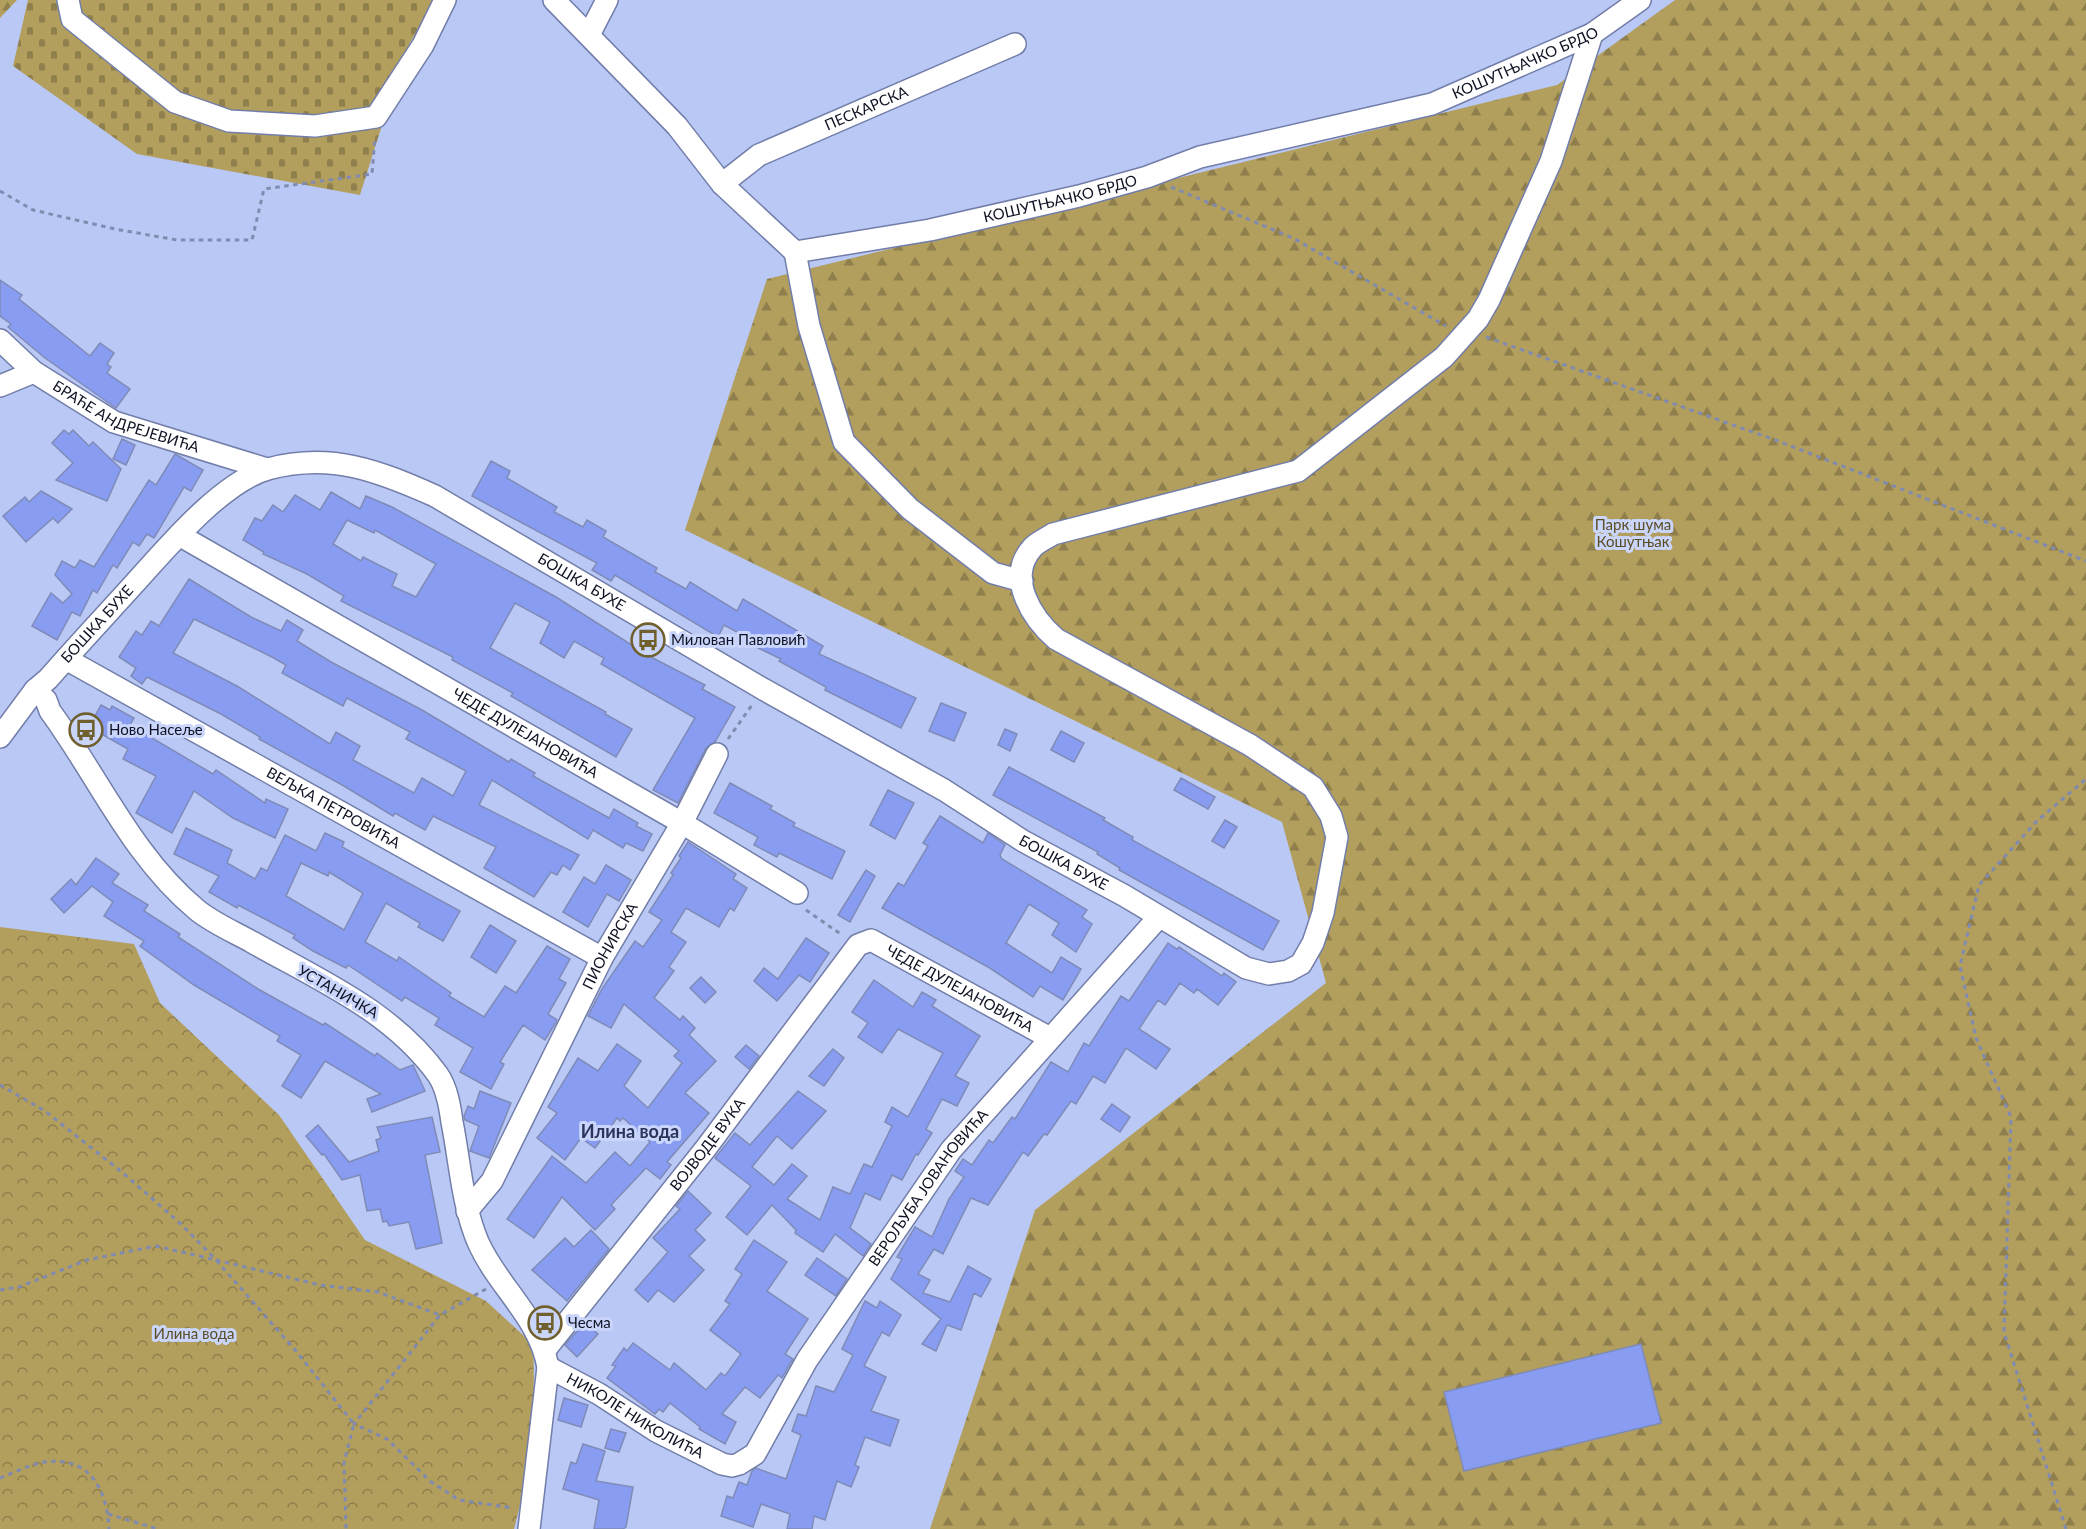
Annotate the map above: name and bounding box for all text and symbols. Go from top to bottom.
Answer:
street label: КОШУТЊАЧКО БРДО [1449,22,1602,102]
street label: ПЕСКАРСКА [822,81,911,133]
street label: КОШУТЊАЧКО БРДО [981,170,1139,226]
street label: БРАЋЕ АНДРЕЈЕВИЋА [50,376,202,456]
park label: Парк шума Кошутњак [1595,515,1671,550]
street label: БОШКА БУХЕ [535,549,629,614]
street label: БОШКА БУХЕ [57,581,136,666]
bus stop icon: Милован Павловић [630,622,666,658]
place label: Милован Павловић [671,630,805,648]
street label: ЧЕДЕ ДУЛЕЈАНОВИЋА [450,684,602,782]
bus stop icon: Ново Насеље [68,712,104,748]
place label: Ново Насеље [109,720,203,738]
street label: ВЕЉКА ПЕТРОВИЋА [264,763,405,852]
street label: БОШКА БУХЕ [1016,831,1112,893]
street label: ПИОНИРСКА [578,898,641,992]
street label: ЧЕДЕ ДУЛЕЈАНОВИЋА [884,940,1038,1036]
street label: УСТАНИЧКА [295,961,383,1022]
street label: ВОЈВОДЕ ВУКА [666,1093,749,1194]
street label: ВЕРОЉУБА ЈОВАНОВИЋА [864,1104,992,1269]
district label: Илина вода [581,1120,679,1142]
bus stop icon: Чесма [527,1305,563,1341]
place label: Чесма [568,1313,611,1331]
park label: Илина вода [154,1324,234,1342]
street label: НИКОЛЕ НИКОЛИЋА [564,1369,708,1462]

